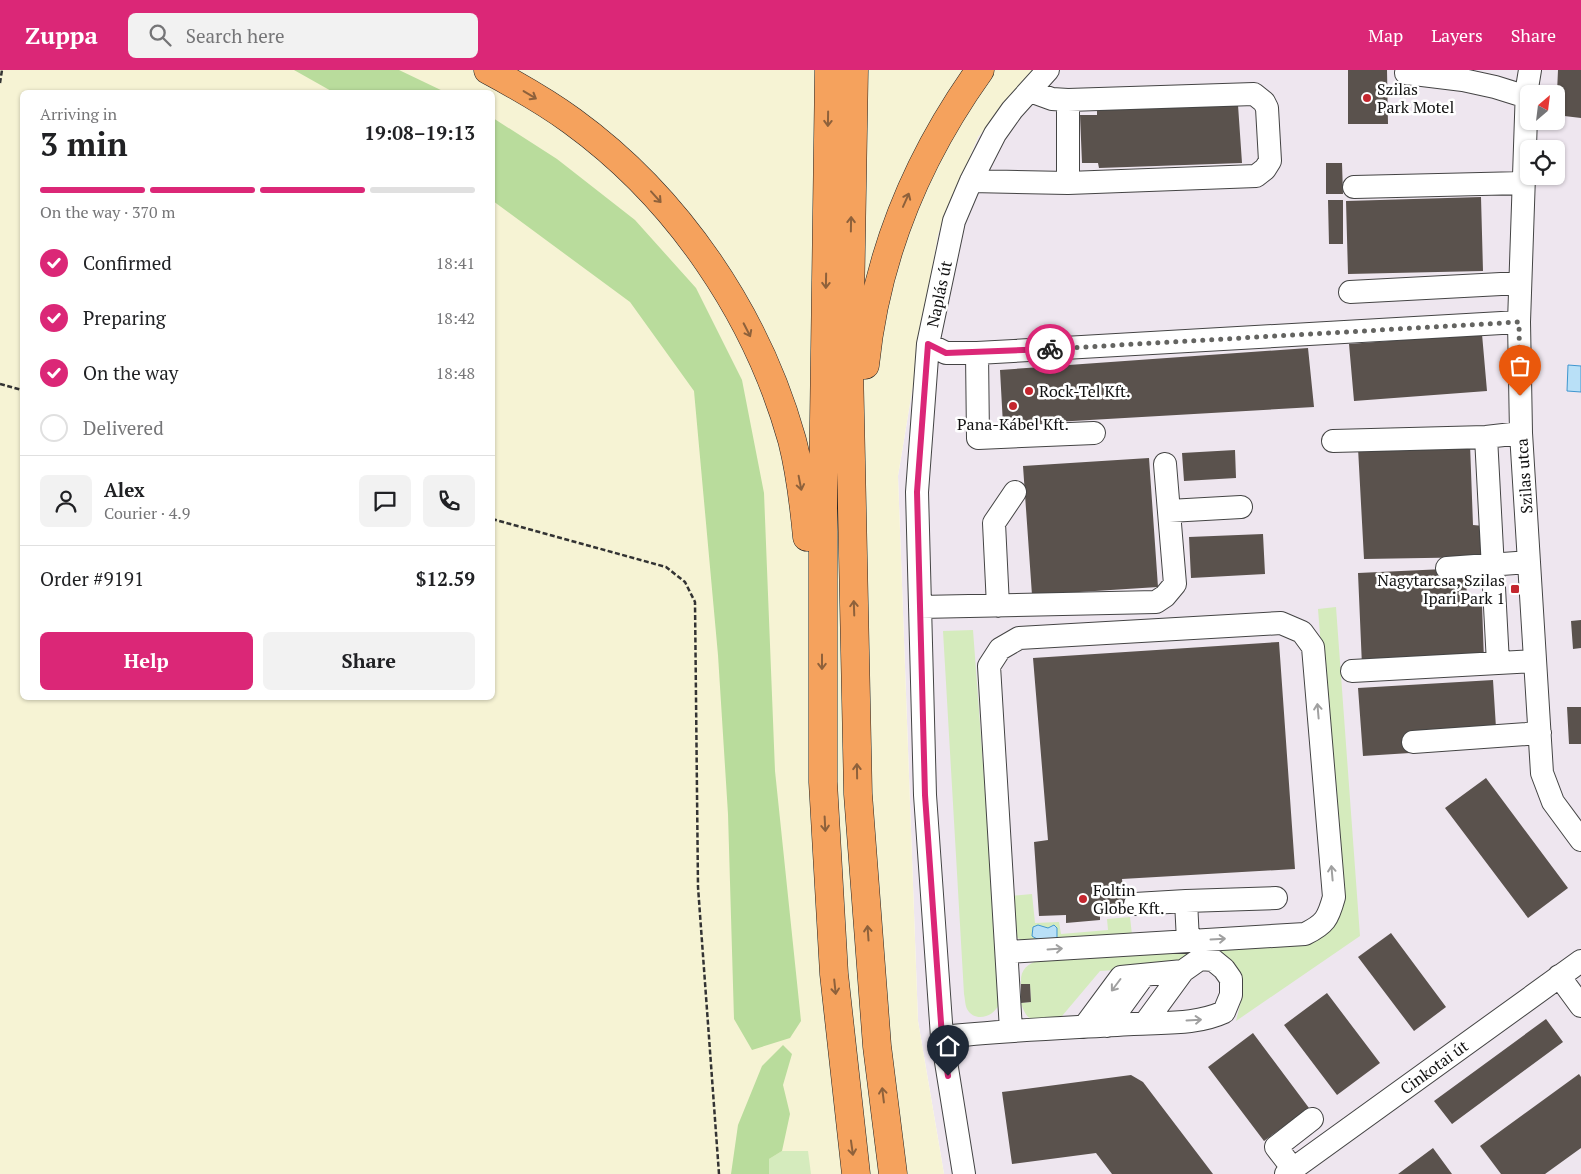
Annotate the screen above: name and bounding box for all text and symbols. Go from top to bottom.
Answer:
search box [128,13,478,58]
text: Zuppa [25,19,98,51]
icon: search [146,21,174,49]
text: Search here [186,23,285,48]
text: Map [1368,23,1403,47]
text: Layers [1431,23,1483,47]
text: Share [1511,23,1556,47]
place label: Szilas Park Motel [1377,78,1454,118]
north arrow [1520,85,1565,130]
map controls [1520,85,1565,185]
one-way arrow [523,90,537,100]
marker: Szilas Park Motel [1361,92,1373,104]
text: Arriving in [40,103,117,125]
one-way arrow [823,110,833,126]
text: 19:08–19:13 [364,120,475,145]
text: 3 min [40,123,128,165]
button: locate [1520,140,1565,185]
one-way arrow [650,190,662,203]
one-way arrow [901,193,911,208]
text: On the way · 370 m [40,201,175,223]
one-way arrow [847,216,856,232]
icon: check [40,249,68,277]
text: Confirmed [83,250,172,275]
text: 18:41 [436,252,475,274]
street label: Naplás út [921,259,957,329]
one-way arrow [821,272,831,289]
icon: check [40,304,68,332]
text: Preparing [83,305,166,330]
text: 18:42 [436,307,475,329]
one-way arrow [743,322,752,337]
courier [1025,324,1075,374]
icon: bike [1036,335,1064,363]
pin [1499,345,1541,396]
icon: bag [1506,352,1534,380]
icon: check [40,359,68,387]
text: On the way [83,360,178,385]
text: 18:48 [436,362,475,384]
place label: Rock-Tel Kft. [1039,380,1130,402]
marker: Rock-Tel Kft. [1023,385,1035,397]
marker: Pana-Kábel Kft. [1007,400,1019,412]
place label: Pana-Kábel Kft. [957,413,1069,435]
text: Delivered [83,415,164,440]
street label: Szilas utca [1510,438,1538,514]
button: person [40,475,92,527]
button: chat [359,475,411,527]
button: phone [423,475,475,527]
one-way arrow [796,475,805,491]
text: Alex [104,477,145,502]
text: Courier · 4.9 [104,502,190,524]
text: Order #9191 [40,566,144,591]
text: $12.59 [416,566,475,591]
place label: Nagytarcsa, Szilas Ipari Park 1 [1377,569,1505,609]
marker: Nagytarcsa, Szilas Ipari Park 1 [1509,583,1521,595]
one-way arrow [849,601,859,617]
button: Help [40,632,253,690]
button: Share [263,632,475,690]
one-way arrow [817,654,827,670]
one-way arrow [1314,703,1323,719]
one-way arrow [853,763,862,779]
one-way arrow [821,816,830,832]
one-way arrow [1327,865,1337,881]
place label: Foltin Globe Kft. [1093,879,1164,919]
marker: Foltin Globe Kft. [1077,893,1089,905]
one-way arrow [863,925,872,941]
one-way arrow [1209,935,1225,944]
one-way arrow [1047,945,1063,954]
one-way arrow [830,978,840,994]
one-way arrow [1110,978,1121,991]
one-way arrow [1186,1016,1202,1025]
pin [927,1025,969,1076]
icon: home [934,1032,962,1060]
street label: Cinkotai út [1395,1035,1473,1099]
one-way arrow [878,1087,888,1103]
one-way arrow [848,1140,858,1156]

